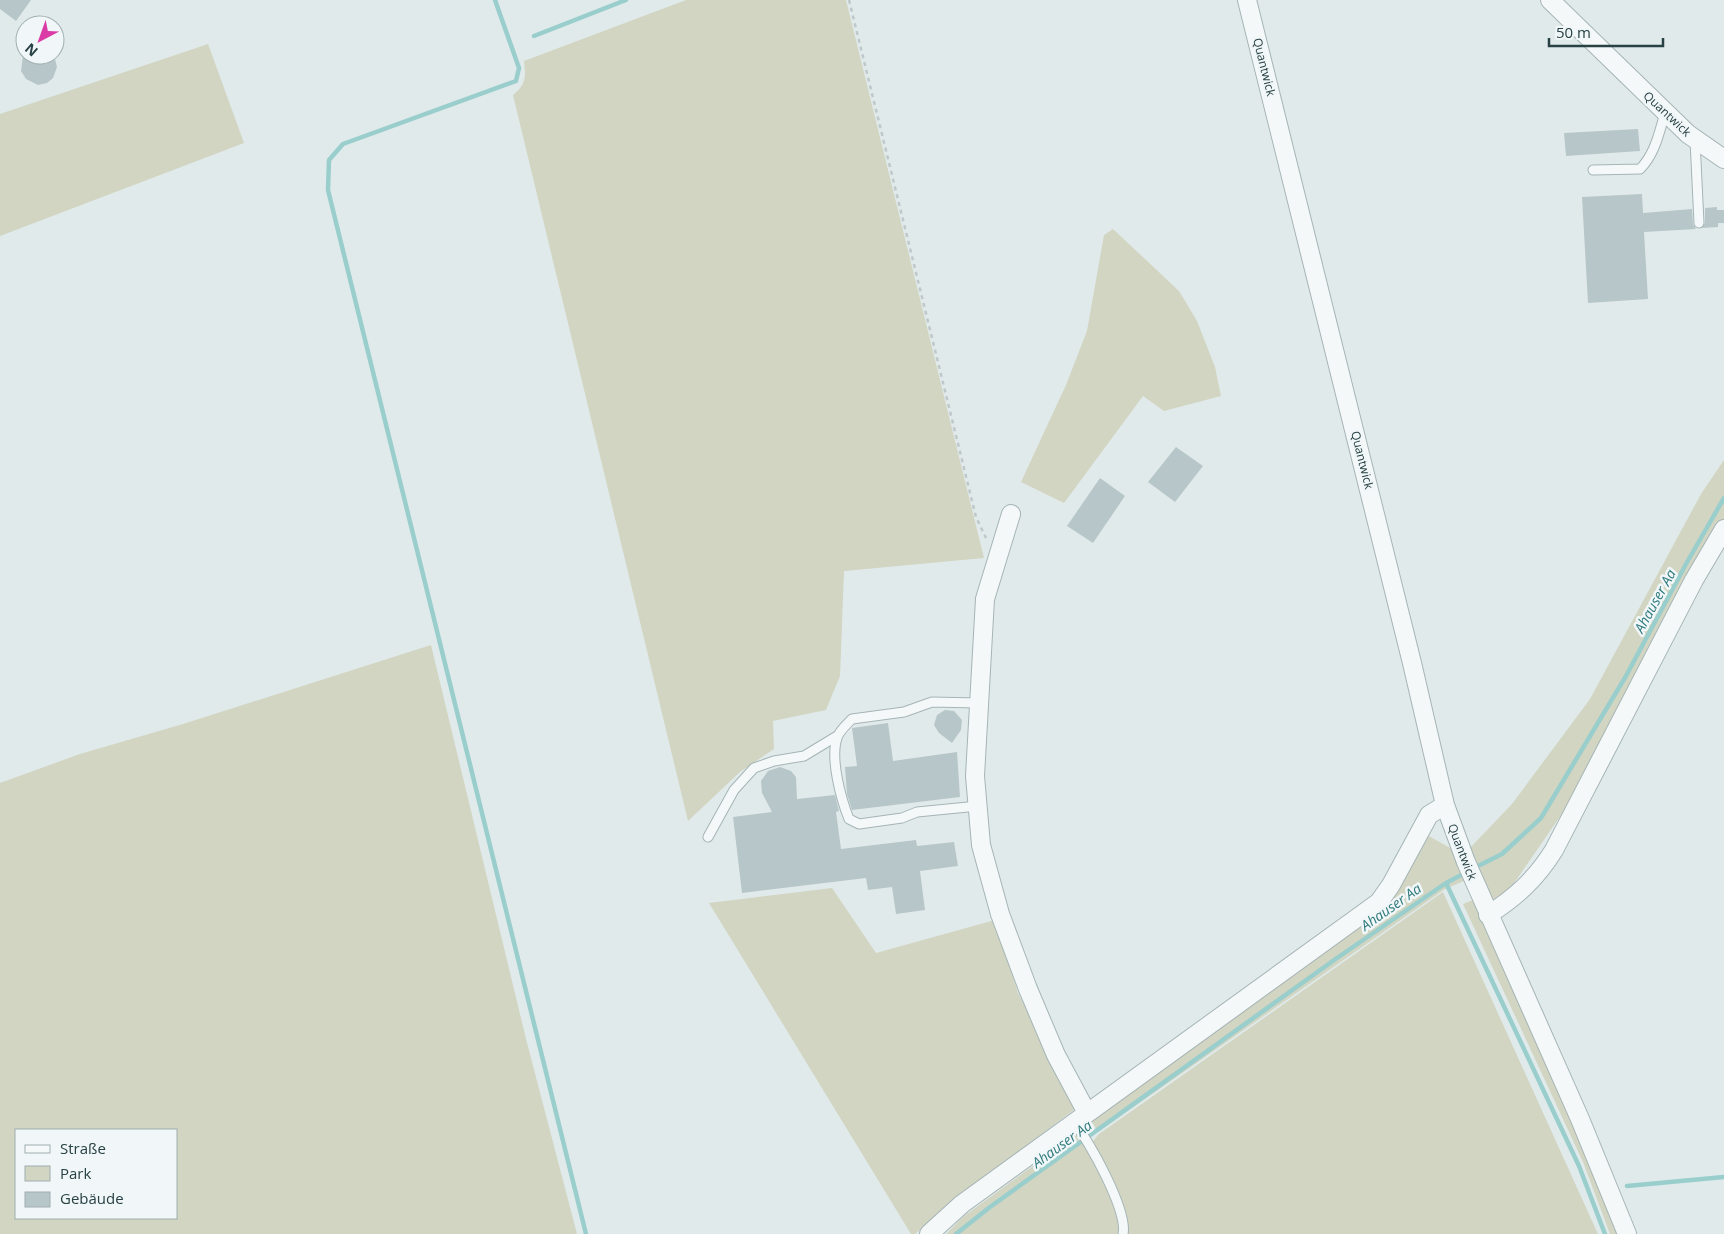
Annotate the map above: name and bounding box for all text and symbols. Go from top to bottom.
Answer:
north arrow [15,15,65,65]
scale bar [1549,15,1663,47]
text: 50 m [1556,22,1591,42]
street label: Quantwick [1249,36,1280,98]
text: N [21,39,42,61]
street label: Quantwick [1640,87,1695,141]
street label: Quantwick [1347,429,1378,491]
water label: Ahauser Aa [1629,566,1680,637]
street label: Quantwick [1444,821,1481,883]
water label: Ahauser Aa [1356,879,1425,935]
water label: Ahauser Aa [1027,1115,1096,1172]
legend [15,1129,178,1219]
text: Straße [60,1138,106,1158]
text: Park [60,1163,91,1183]
text: Gebäude [60,1188,124,1208]

